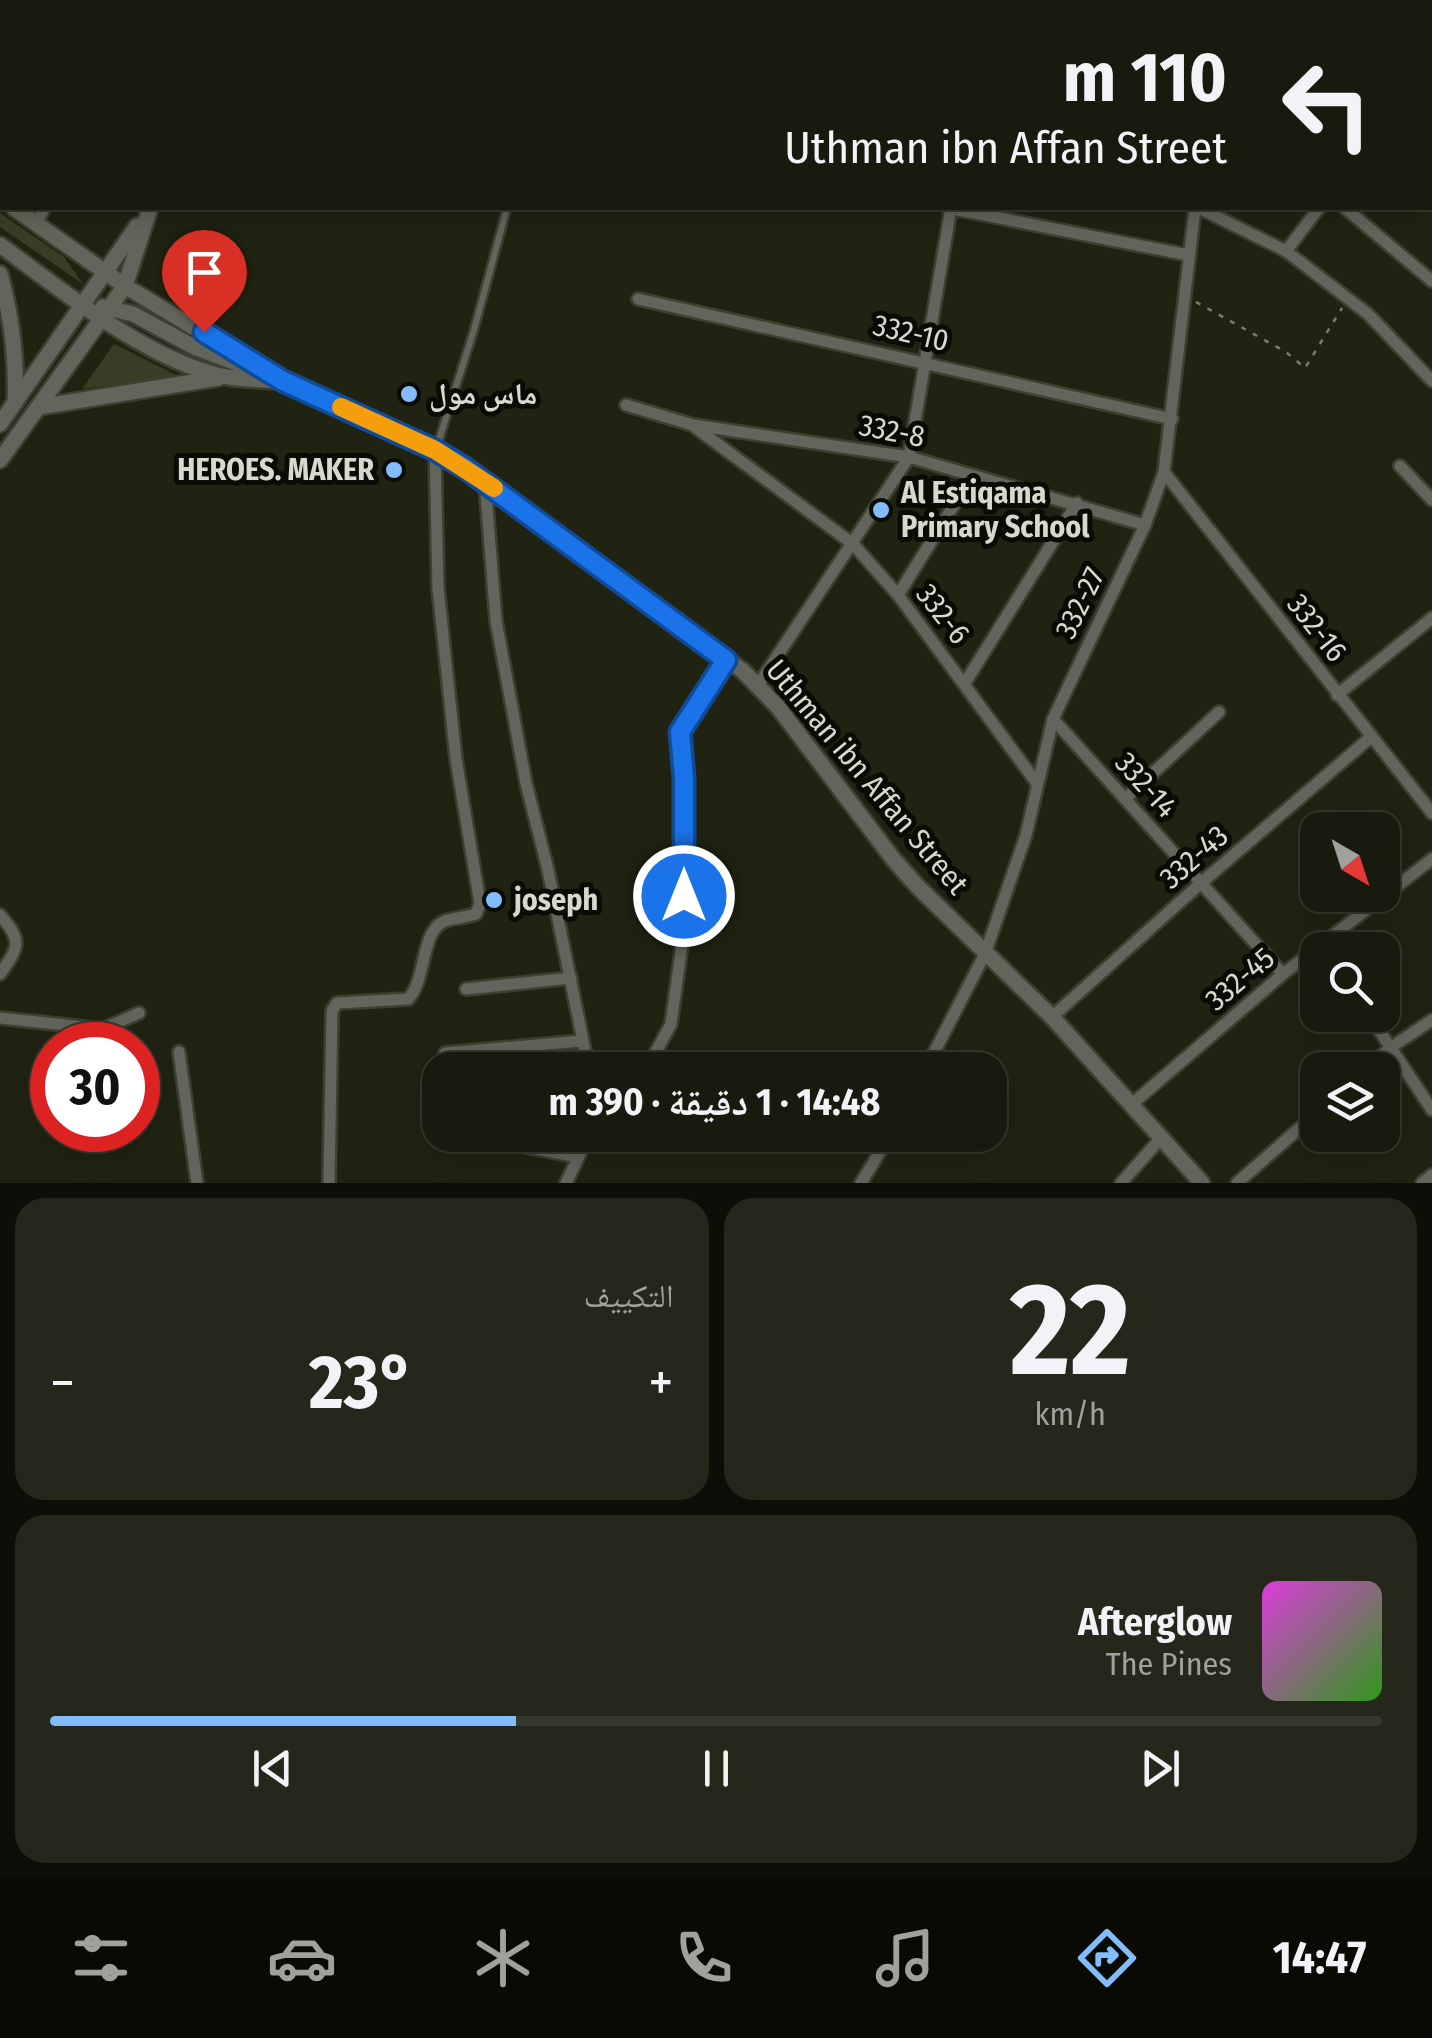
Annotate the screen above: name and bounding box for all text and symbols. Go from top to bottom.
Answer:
text: 110 m [1063,36,1227,120]
icon: left [1262,40,1392,170]
text: Uthman ibn Affan Street [784,121,1227,175]
pin [162,230,247,333]
icon: arrive [177,245,232,300]
street label: 332-10 [870,307,952,359]
place label: ماس مول [429,376,537,412]
marker: ماس مول [398,383,420,405]
street label: 332-8 [856,407,928,455]
place label: HEROES. MAKER [177,452,375,488]
marker: HEROES. MAKER [383,459,405,481]
place label: Al Estiqama Primary School [900,475,1090,545]
marker: Al Estiqama Primary School [870,499,892,521]
street label: 332-27 [1048,562,1112,644]
street label: 332-6 [908,577,978,651]
street label: 332-16 [1280,587,1354,669]
street label: Uthman ibn Affan Street [758,652,976,902]
street label: 332-14 [1107,745,1185,825]
north arrow [1300,812,1400,912]
map controls [1300,812,1400,1152]
street label: 332-43 [1153,818,1235,896]
position arrow [632,844,736,948]
place label: joseph [512,882,598,918]
marker: joseph [483,889,505,911]
button: search [1300,932,1400,1032]
street label: 332-45 [1198,940,1282,1018]
speed limit sign: 30 [30,1022,160,1152]
button: layers [1300,1052,1400,1152]
text: 14:48 · 1 دقيقة · 390 m [549,1079,880,1125]
text: 22 [1010,1252,1130,1408]
text: التكييف [584,1277,674,1315]
text: 23° [309,1338,414,1428]
text: − [50,1350,75,1416]
text: + [648,1350,674,1416]
text: km/h [1035,1395,1106,1433]
text: Afterglow [1078,1599,1232,1645]
text: The Pines [1106,1645,1232,1683]
icon: previous [245,1741,300,1796]
icon: pause [689,1741,744,1796]
icon: next [1133,1741,1188,1796]
icon: filters [66,1923,136,1993]
icon: car [267,1923,337,1993]
icon: climate [468,1923,538,1993]
icon: phone [669,1923,739,1993]
icon: music [870,1923,940,1993]
icon: directions [1072,1923,1142,1993]
text: 14:47 [1273,1931,1366,1985]

